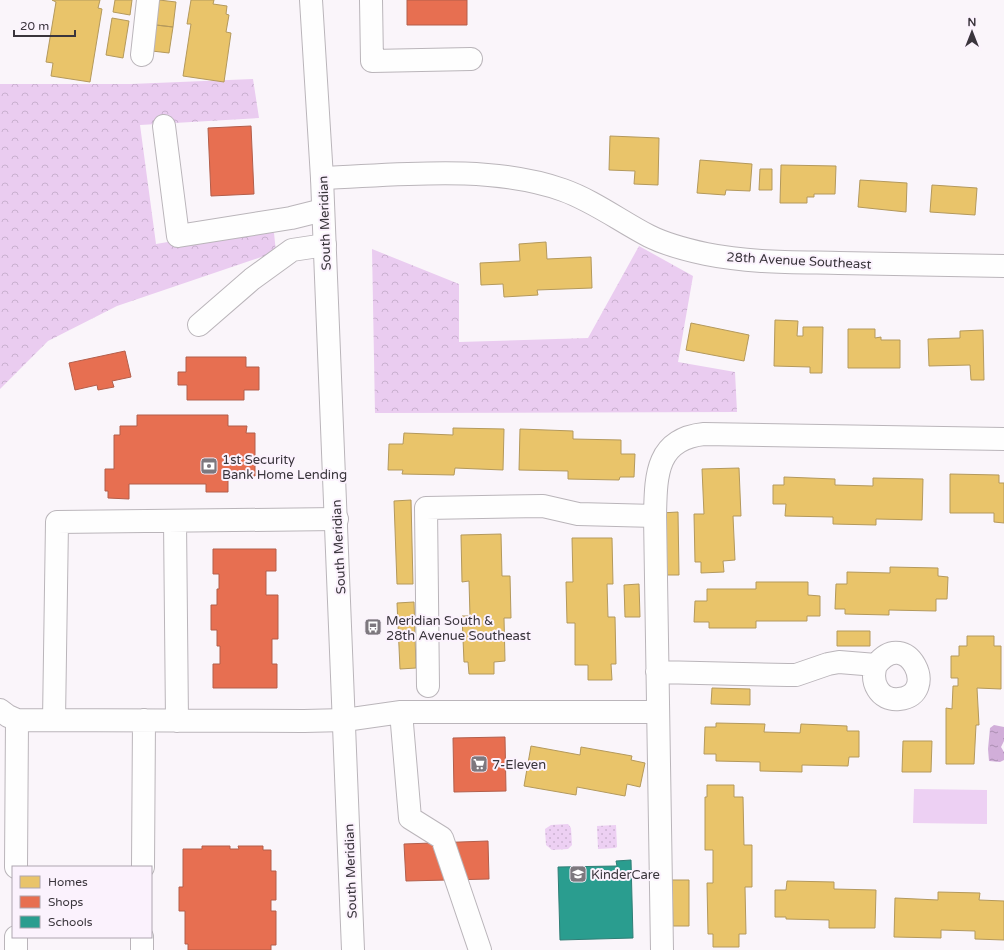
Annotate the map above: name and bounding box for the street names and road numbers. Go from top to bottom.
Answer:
street label: South Meridian [315,175,335,271]
street label: 28th Avenue Southeast [726,249,872,273]
street label: South Meridian [329,499,349,595]
street label: South Meridian [341,823,361,919]

